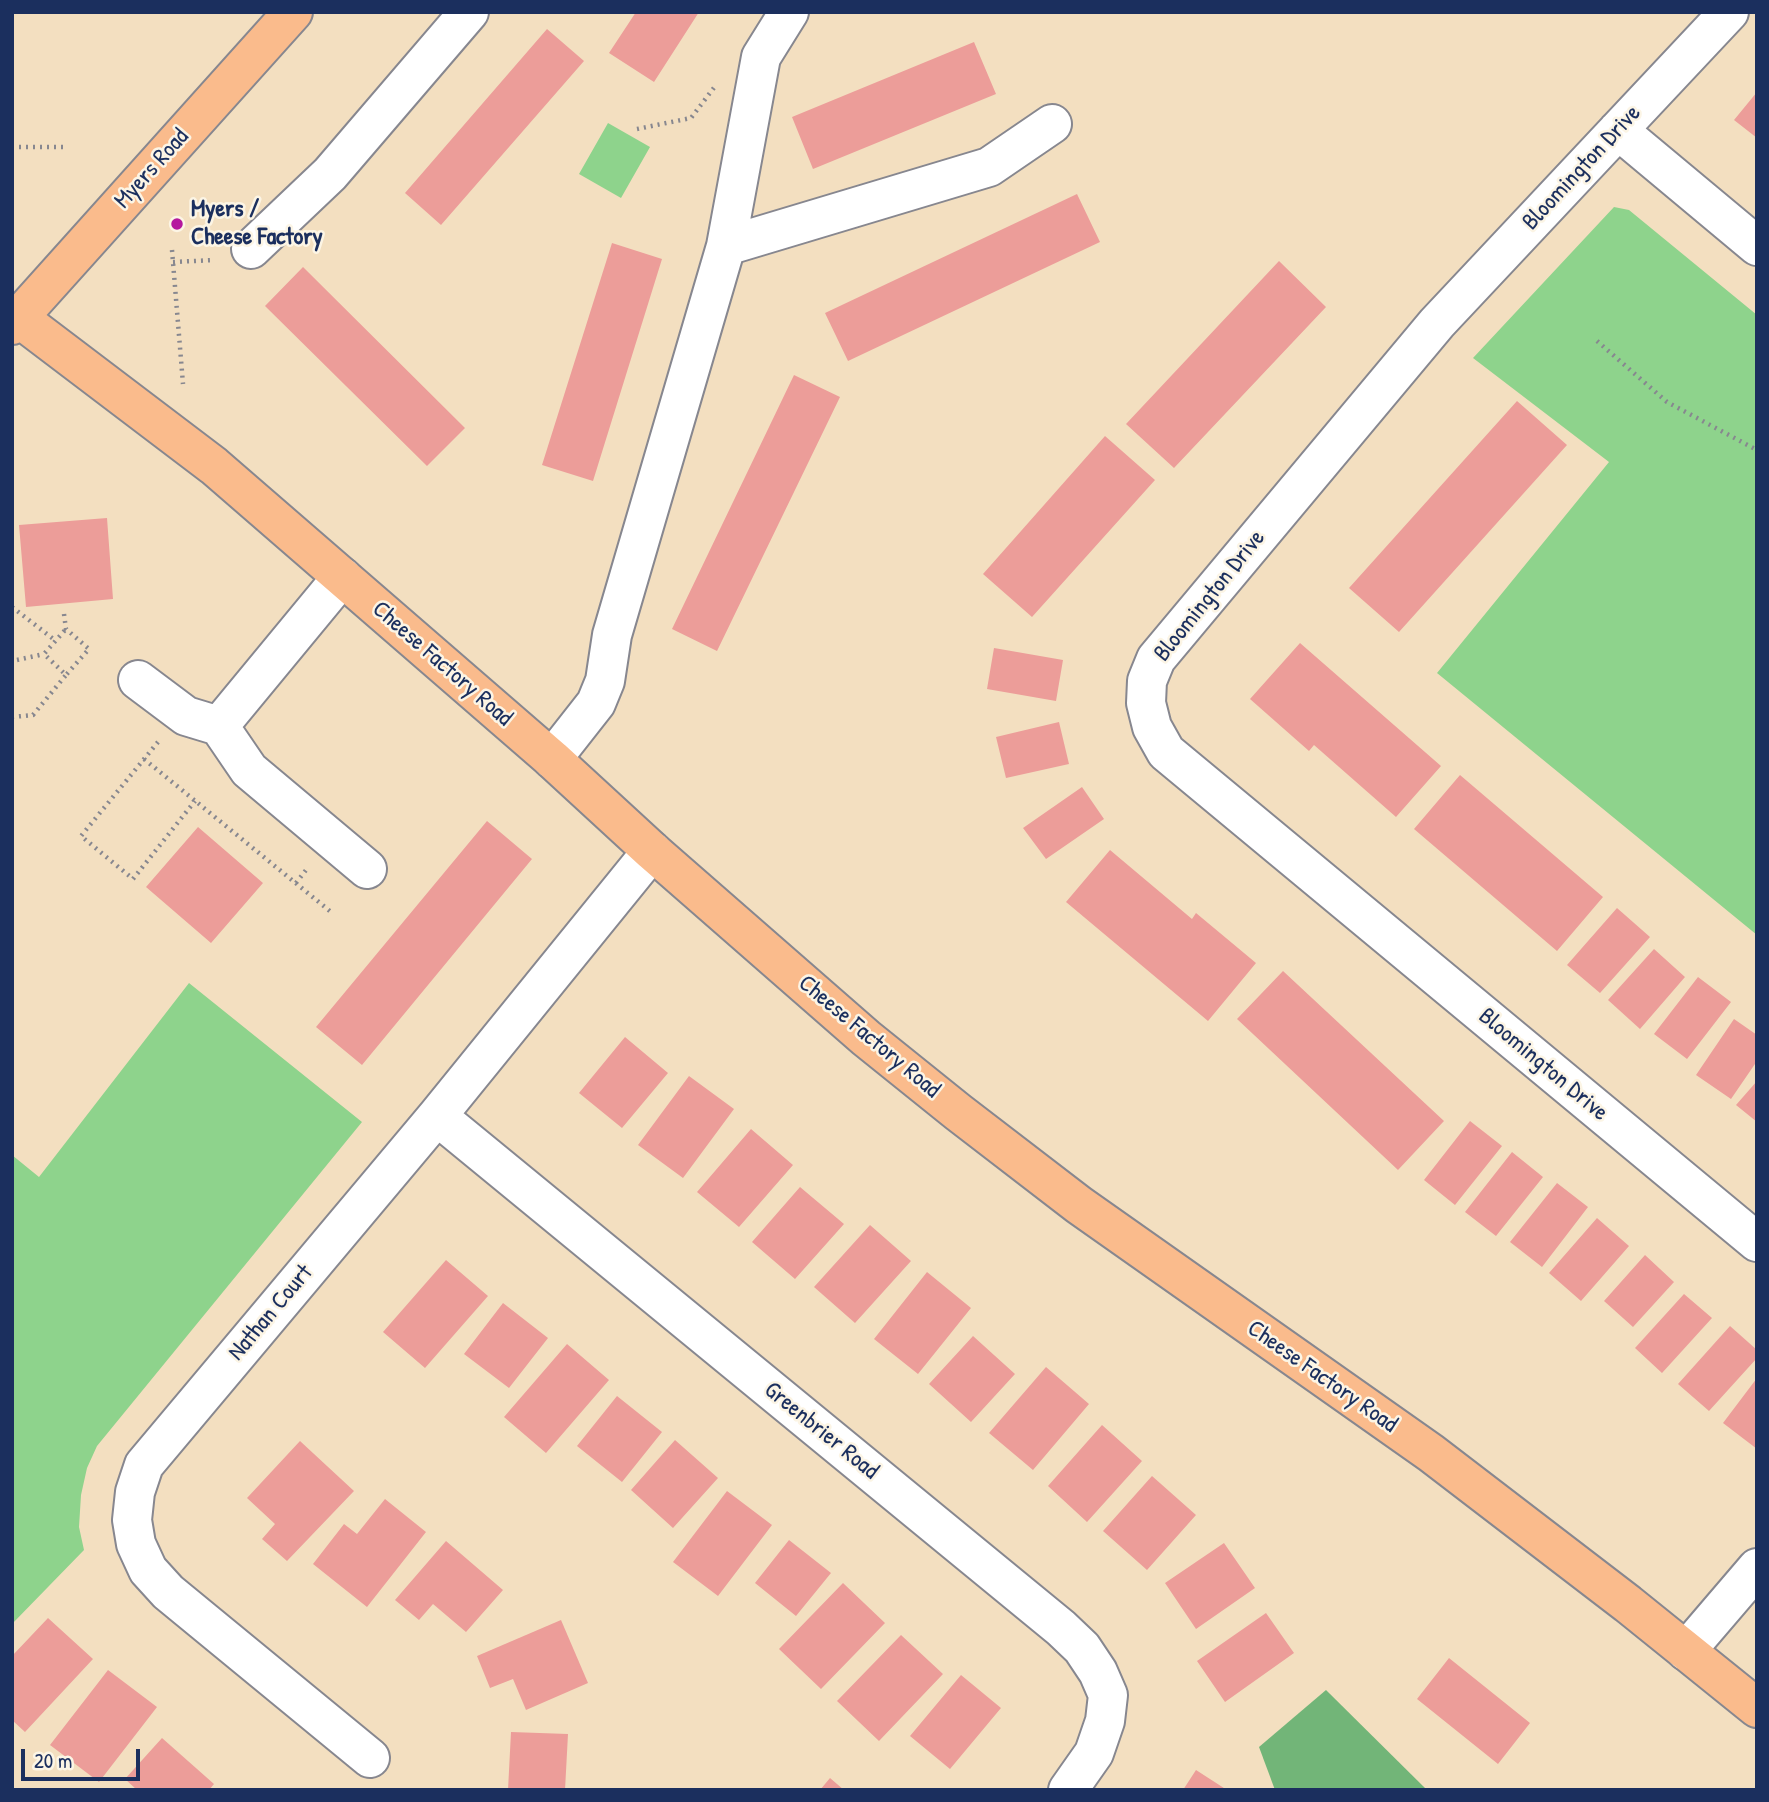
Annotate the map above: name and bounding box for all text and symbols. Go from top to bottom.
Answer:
street label: Bloomington Drive [1517,99,1647,237]
street label: Myers Road [109,123,195,215]
place label: Myers / Cheese Factory [191,196,323,252]
marker: Myers / Cheese Factory [169,216,185,232]
street label: Bloomington Drive [1148,525,1272,667]
street label: Cheese Factory Road [366,595,518,733]
street label: Cheese Factory Road [792,969,946,1105]
street label: Bloomington Drive [1472,1002,1614,1128]
street label: Nathan Court [223,1259,319,1367]
street label: Cheese Factory Road [1241,1315,1403,1439]
street label: Greenbrier Road [758,1376,884,1486]
scale bar [24,1736,144,1780]
text: 20 m [34,1746,72,1775]

